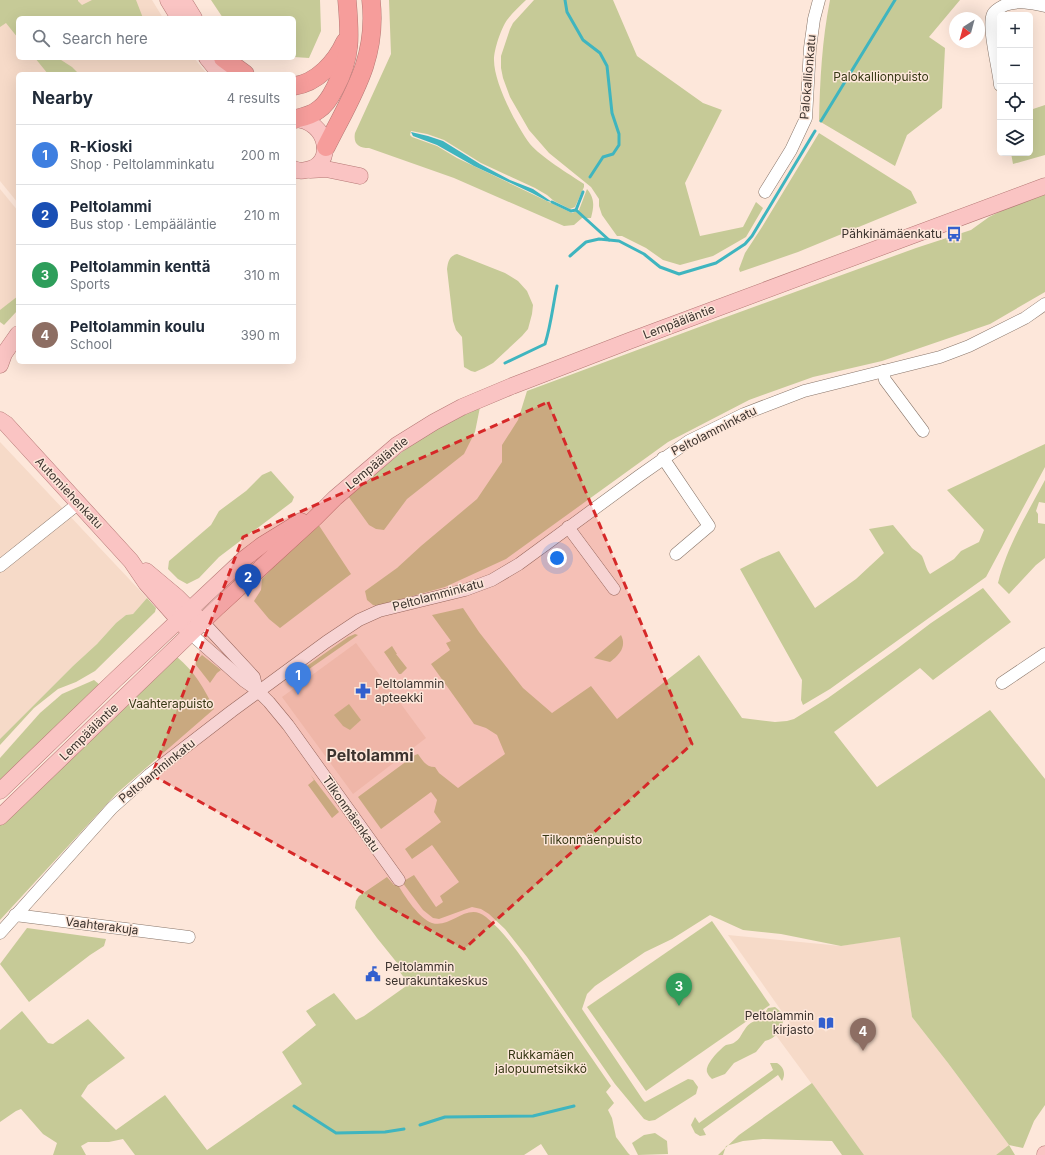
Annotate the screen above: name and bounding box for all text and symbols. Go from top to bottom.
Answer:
north arrow [949,12,985,48]
map controls [997,12,1033,156]
button: + [997,12,1033,48]
search box [16,16,296,60]
icon: search [30,27,52,49]
text: Search here [62,29,148,48]
street label: Palokallionkatu [796,34,819,120]
button: − [997,48,1033,84]
park label: Palokallionpuisto [833,69,929,84]
button: locate [997,84,1033,120]
text: Nearby [32,88,93,108]
text: 4 results [227,90,280,106]
button: layers [997,120,1033,156]
text: R-Kioski [70,137,132,156]
text: 1 [42,147,48,163]
text: 200 m [241,147,280,163]
text: Shop · Peltolamminkatu [70,156,214,172]
text: Peltolammi [70,197,152,216]
text: 2 [41,207,49,223]
text: 210 m [244,207,280,223]
text: Bus stop · Lempääläntie [70,216,217,232]
bus stop icon: Pähkinämäenkatu [945,225,963,243]
place label: Pähkinämäenkatu [842,226,942,241]
text: Peltolammin kenttä [70,257,210,276]
text: 3 [41,267,49,283]
text: 310 m [243,267,280,283]
text: Sports [70,276,110,292]
street label: Lempääläntie [641,301,717,342]
text: Peltolammin koulu [70,317,205,336]
text: 4 [41,327,49,343]
text: 390 m [241,327,280,343]
text: School [70,336,112,352]
street label: Peltolamminkatu [669,403,759,459]
street label: Lempääläntie [343,433,411,492]
street label: Automiehenkatu [32,454,106,532]
your location [547,548,567,568]
pin: 2 [235,564,261,597]
street label: Peltolamminkatu [391,575,485,614]
pin: 1 [285,662,311,695]
place label: Peltolammin apteekki [375,676,444,705]
pharmacy icon: Peltolammin apteekki [354,682,372,700]
park label: Vaahterapuisto [129,696,214,711]
street label: Lempääläntie [56,700,121,763]
street label: Peltolamminkatu [116,735,198,806]
district label: Peltolammi [326,745,414,765]
street label: Tilkonmäenkatu [319,773,383,855]
park label: Tilkonmäenpuisto [542,832,642,847]
street label: Vaahterakuja [65,914,140,937]
place label: Peltolammin seurakuntakeskus [385,959,488,988]
public building icon: Peltolammin seurakuntakeskus [364,965,382,983]
pin: 3 [666,973,692,1006]
place label: Peltolammin kirjasto [745,1008,814,1037]
library icon: Peltolammin kirjasto [817,1014,835,1032]
pin: 4 [850,1018,876,1051]
park label: Rukkamäen jalopuumetsikkö [494,1047,587,1076]

